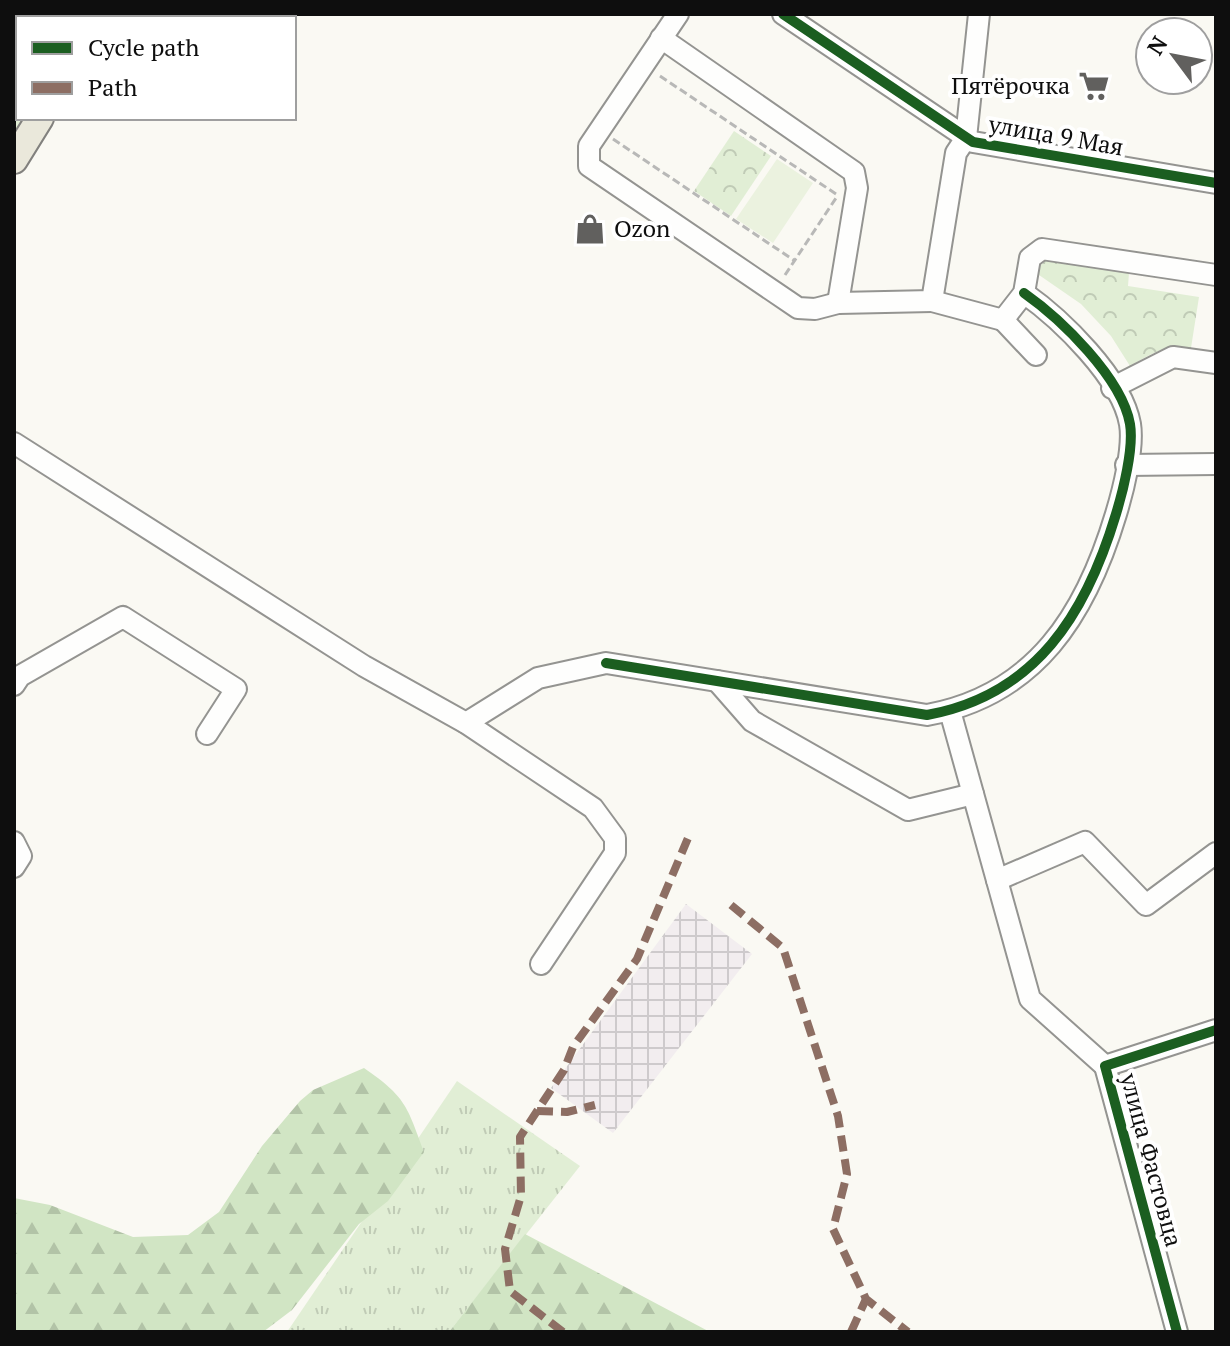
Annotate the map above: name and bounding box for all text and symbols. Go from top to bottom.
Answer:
legend [16,16,296,120]
north arrow [1134,16,1214,96]
text: N [1140,30,1173,60]
text: Cycle path [88,31,199,63]
place label: Пятёрочка [951,69,1070,101]
supermarket icon: Пятёрочка [1077,69,1111,103]
text: Path [88,71,137,103]
street label: улица 9 Мая [985,107,1126,163]
shop icon: Ozon [573,212,607,246]
place label: Ozon [614,212,670,244]
street label: улица Фастовца [1113,1068,1191,1250]

